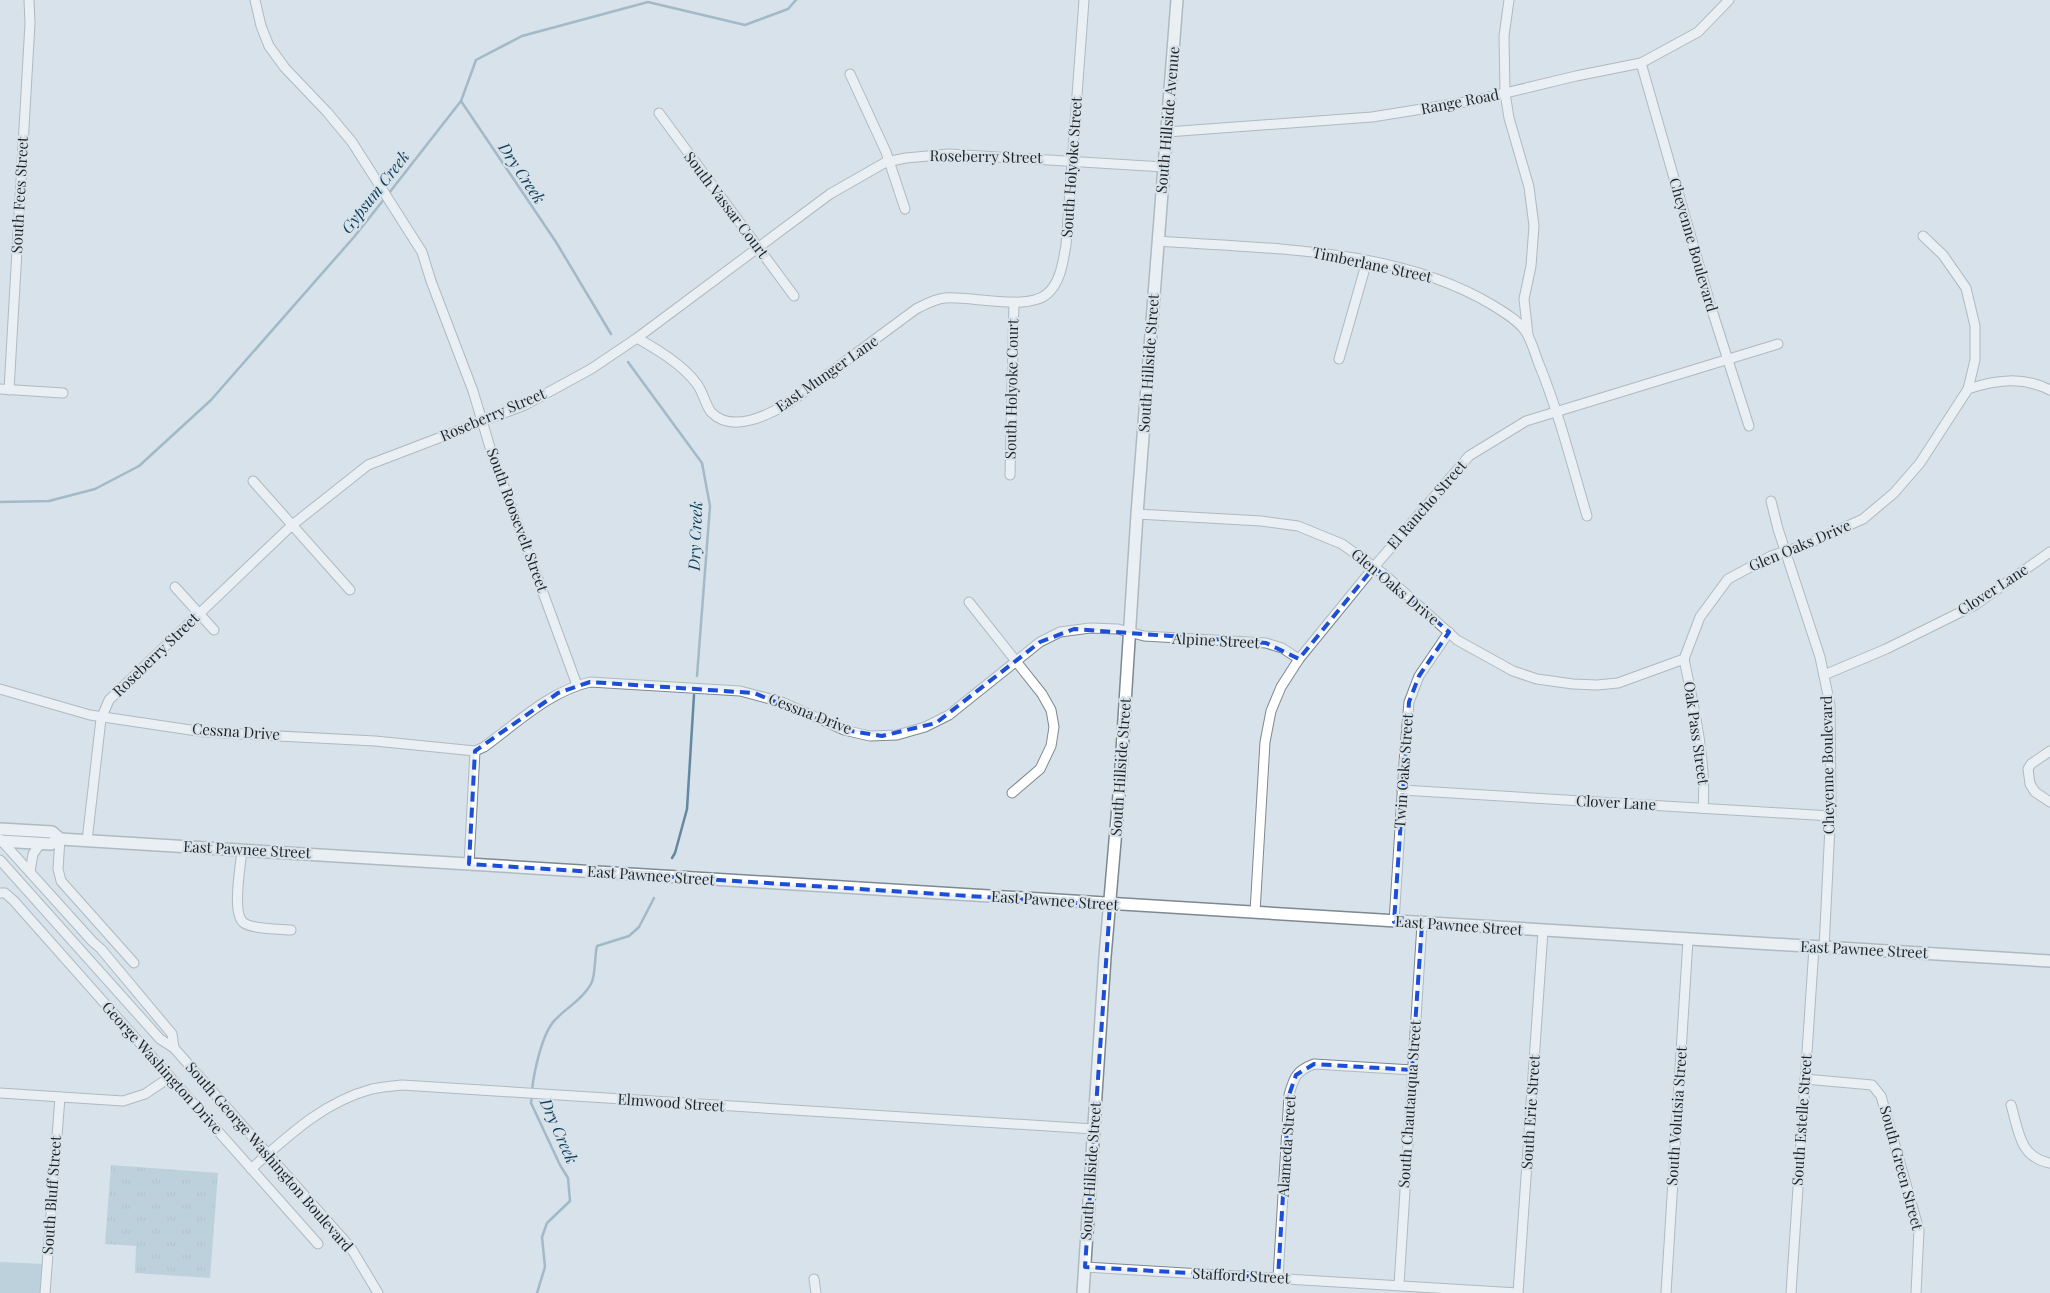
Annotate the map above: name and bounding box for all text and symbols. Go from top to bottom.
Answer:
street label: South Hillside Avenue [1151,46,1183,194]
street label: Range Road [1419,84,1501,118]
street label: South Holyoke Street [1056,95,1086,238]
street label: South Fees Street [6,135,32,254]
water label: Dry Creek [494,137,551,207]
street label: Roseberry Street [929,145,1043,167]
water label: Gypsum Creek [336,146,413,237]
street label: South Vassar Court [680,147,774,262]
street label: Cheyenne Boulevard [1665,175,1723,314]
street label: Timberlane Street [1311,242,1435,287]
street label: South Hillside Street [1133,292,1163,433]
street label: South Holyoke Court [1000,318,1022,459]
street label: East Munger Lane [771,330,882,416]
street label: Roseberry Street [437,383,549,445]
street label: South Roosevelt Street [483,445,553,595]
street label: El Rancho Street [1382,455,1471,553]
water label: Dry Creek [683,501,706,572]
street label: Glen Oaks Drive [1746,515,1854,576]
street label: Glen Oaks Drive [1348,544,1444,629]
street label: Clover Lane [1953,559,2032,619]
street label: Roseberry Street [108,607,203,701]
street label: Alpine Street [1171,628,1261,652]
street label: Oak Pass Street [1680,680,1714,786]
street label: Cessna Drive [766,688,855,738]
street label: Cheyenne Boulevard [1816,695,1838,834]
street label: South Hillside Street [1105,696,1135,837]
street label: Twin Oaks Street [1389,712,1417,829]
street label: Cessna Drive [191,718,281,744]
street label: Clover Lane [1575,790,1657,814]
street label: East Pawnee Street [183,836,312,862]
street label: East Pawnee Street [587,861,716,889]
street label: East Pawnee Street [991,886,1120,914]
street label: East Pawnee Street [1395,911,1524,939]
street label: East Pawnee Street [1800,936,1929,962]
street label: George Washington Drive [98,997,228,1138]
street label: South Chautauqua Street [1393,1019,1425,1189]
street label: South Volutsia Street [1661,1045,1691,1186]
street label: South Erie Street [1516,1053,1544,1170]
street label: South Estelle Street [1786,1053,1816,1186]
street label: South George Washington Boulevard [182,1057,358,1256]
street label: Elmwood Street [617,1088,726,1116]
water label: Dry Creek [535,1094,583,1167]
street label: Alameda Street [1272,1094,1300,1199]
street label: South Hillside Street [1075,1100,1105,1241]
street label: South Green Street [1876,1103,1928,1233]
street label: South Bluff Street [37,1134,65,1255]
street label: Stafford Street [1192,1262,1291,1288]

